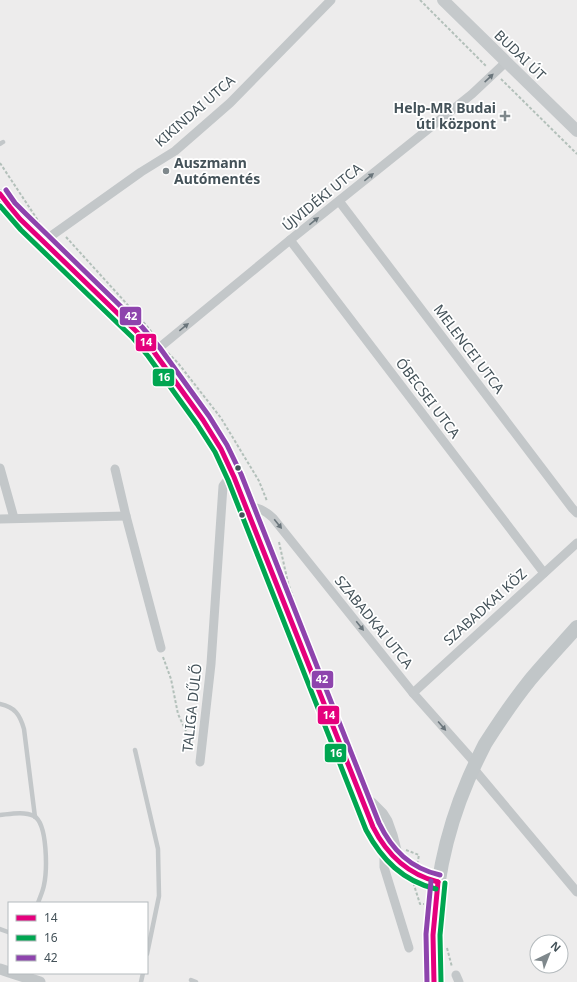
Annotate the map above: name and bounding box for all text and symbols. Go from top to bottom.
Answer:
street label: BUDAI ÚT [491,25,550,84]
street label: KIKINDAI UTCA [151,71,239,151]
one-way arrow [484,73,494,83]
place label: Help-MR Budai úti központ [394,98,496,133]
marker: Help-MR Budai úti központ [499,110,511,122]
place label: Auszmann Autómentés [174,153,260,188]
street label: ÚJVIDÉKI UTCA [278,158,366,235]
marker: Auszmann Autómentés [161,166,171,176]
one-way arrow [364,172,375,181]
one-way arrow [309,216,320,225]
street label: MELENCEI UTCA [430,300,509,397]
line badge: 42 [119,306,142,326]
text: 42 [125,308,137,323]
one-way arrow [178,322,189,331]
line badge: 14 [135,333,157,352]
text: 14 [140,334,153,349]
street label: ÓBECSEI UTCA [392,354,465,442]
line badge: 16 [152,368,175,387]
text: 16 [158,369,170,384]
unlabelled marker [233,463,243,473]
unlabelled marker [237,510,247,520]
one-way arrow [274,519,283,530]
street label: SZABADKAI KÖZ [439,564,530,649]
street label: SZABADKAI UTCA [331,571,418,672]
one-way arrow [355,621,364,631]
street label: TALIGA DŰLŐ [177,663,206,753]
line badge: 42 [311,670,334,689]
text: 42 [316,671,328,686]
line badge: 14 [317,705,340,725]
text: 14 [323,707,336,722]
one-way arrow [438,721,447,732]
line badge: 16 [324,743,347,763]
text: 16 [330,745,342,760]
legend [8,902,148,974]
text: 14 [44,909,58,926]
text: 16 [44,929,58,946]
north arrow [529,934,569,974]
text: N [548,938,565,955]
text: 42 [44,949,58,966]

